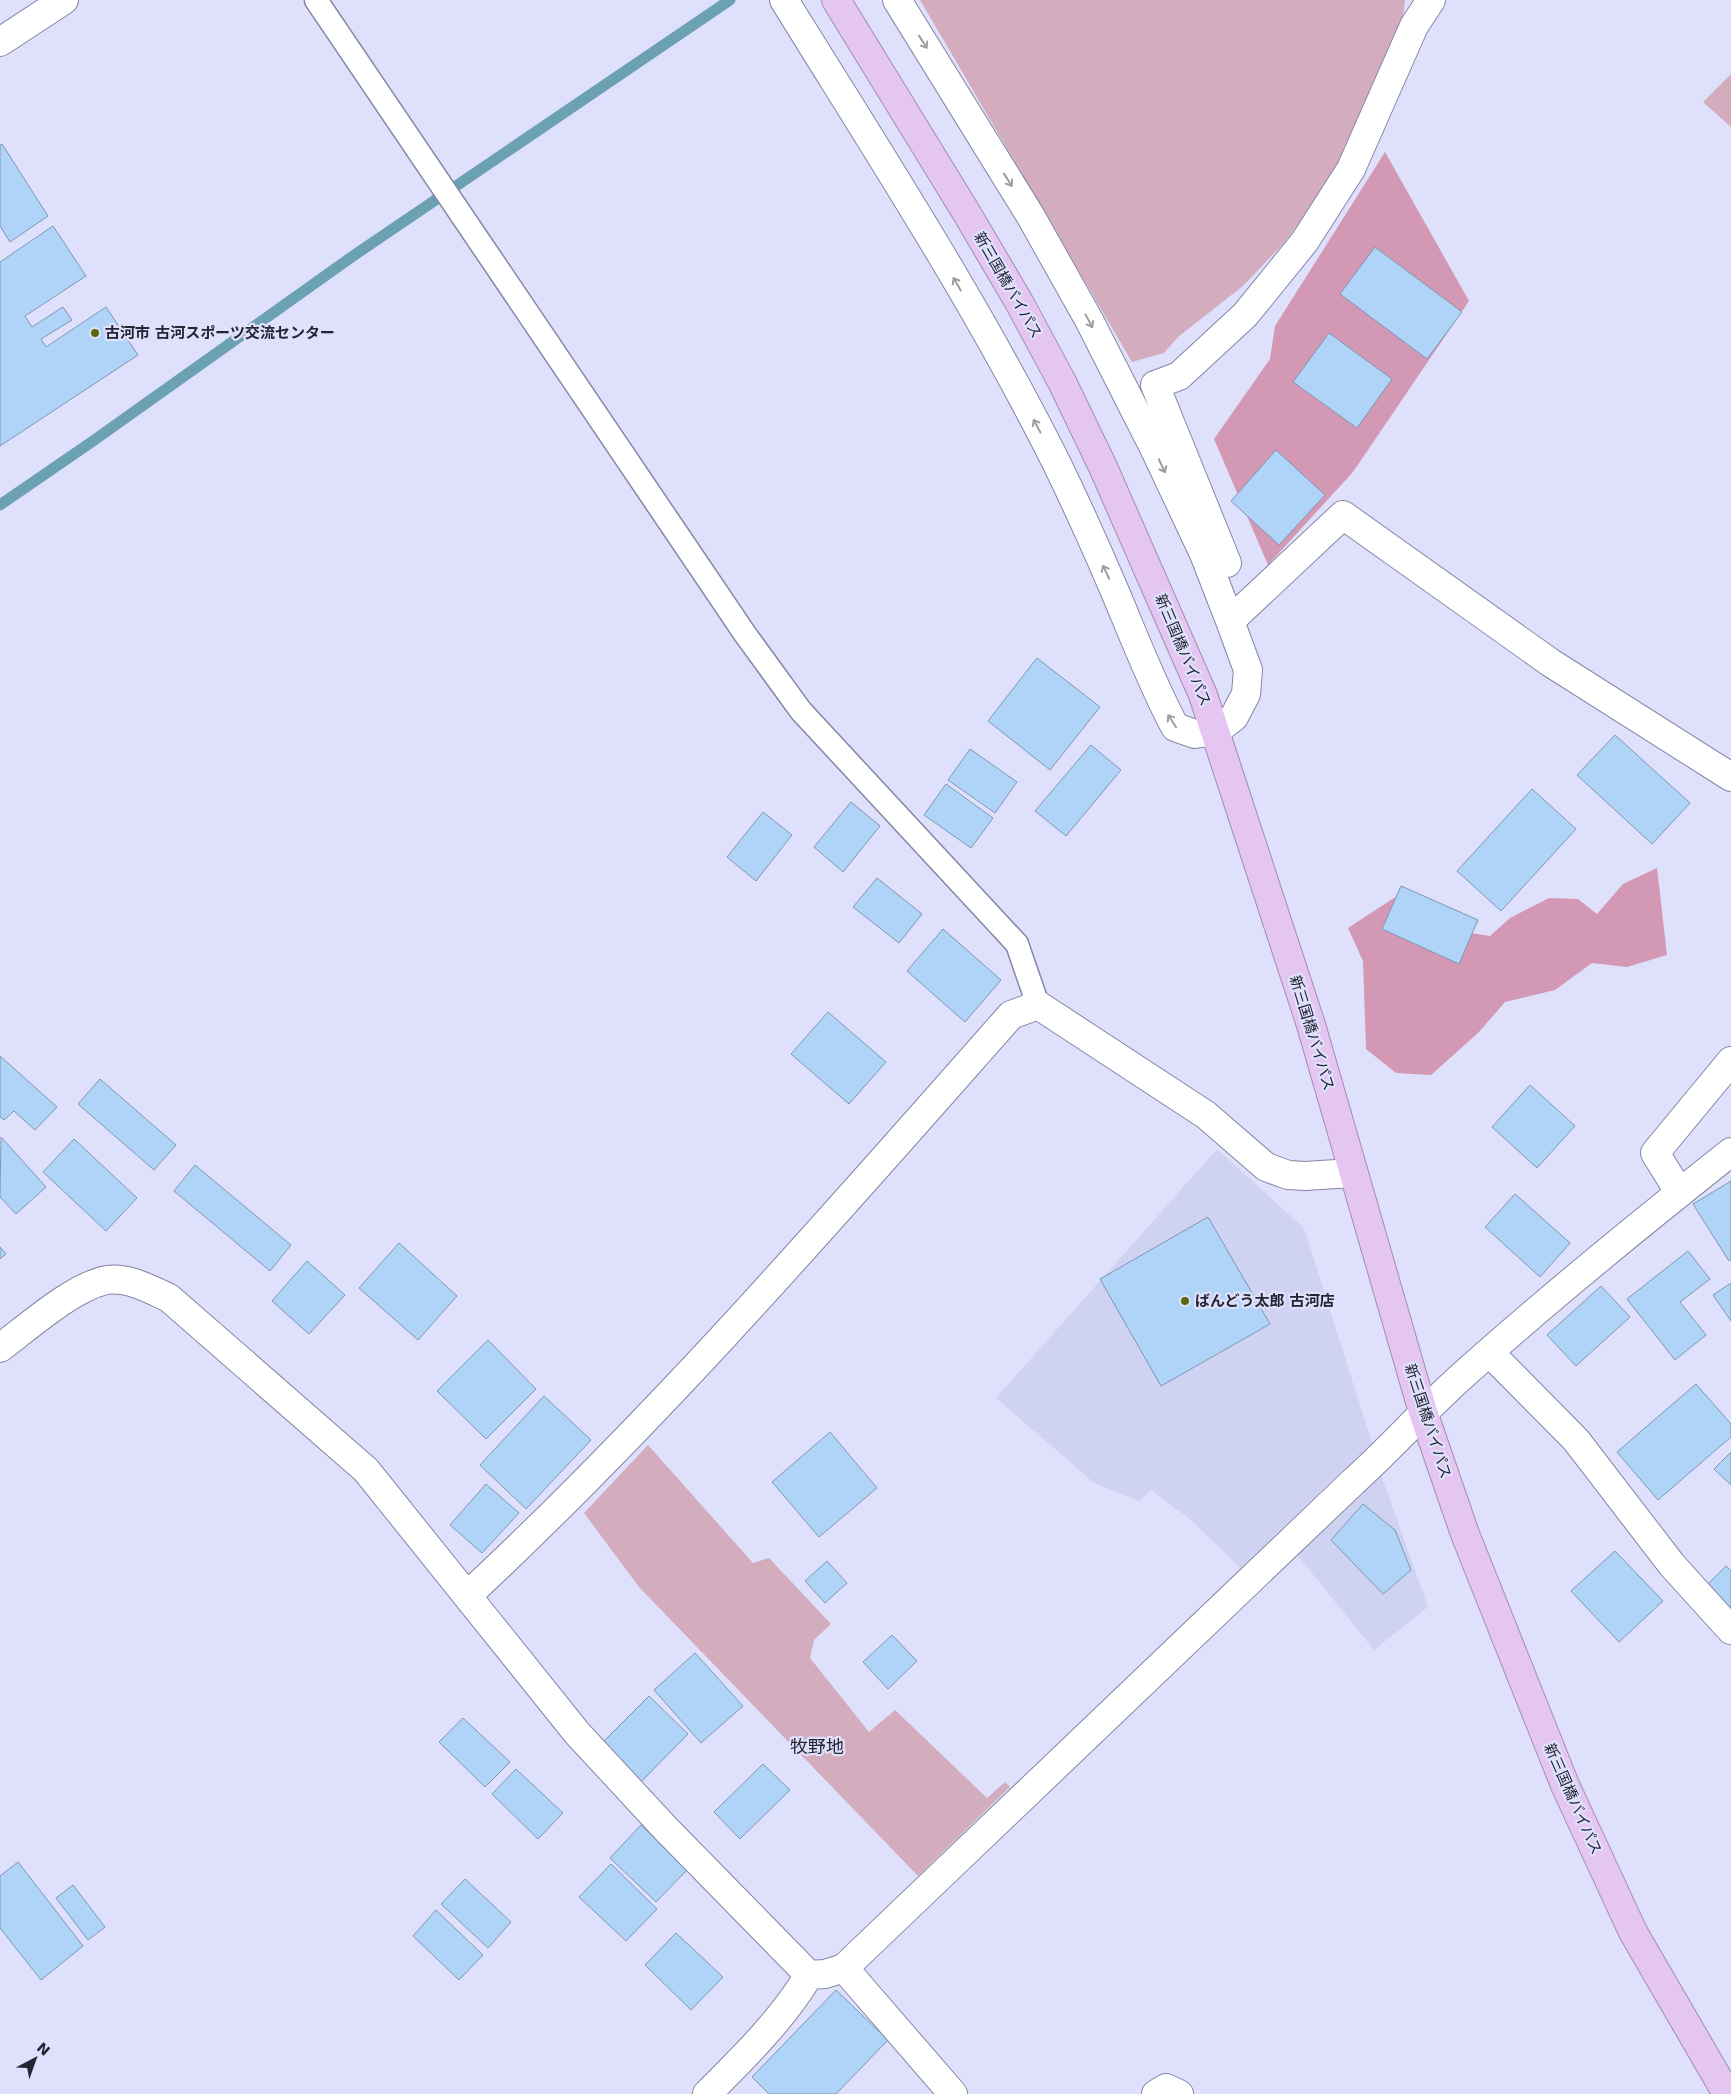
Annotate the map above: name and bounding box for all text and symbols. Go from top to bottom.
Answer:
one-way arrow [918,34,928,48]
one-way arrow [1003,172,1013,186]
street label: 新三国橋バイパス [970,229,1046,341]
one-way arrow [952,277,962,291]
one-way arrow [1084,313,1094,328]
place label: 古河市 古河スポーツ交流センター [105,324,335,342]
marker: 古河市 古河スポーツ交流センター [89,327,101,339]
one-way arrow [1031,419,1041,434]
one-way arrow [1158,458,1168,473]
one-way arrow [1101,565,1111,580]
street label: 新三国橋バイパス [1151,591,1215,709]
one-way arrow [1167,714,1177,728]
street label: 新三国橋バイパス [1286,973,1338,1093]
place label: ばんどう太郎 古河店 [1195,1292,1335,1310]
marker: ばんどう太郎 古河店 [1179,1295,1191,1307]
street label: 新三国橋バイパス [1401,1361,1455,1481]
district label: 牧野地 [790,1736,844,1757]
street label: 新三国橋バイパス [1540,1741,1606,1857]
north arrow [10,2034,60,2084]
text: N [34,2039,53,2059]

